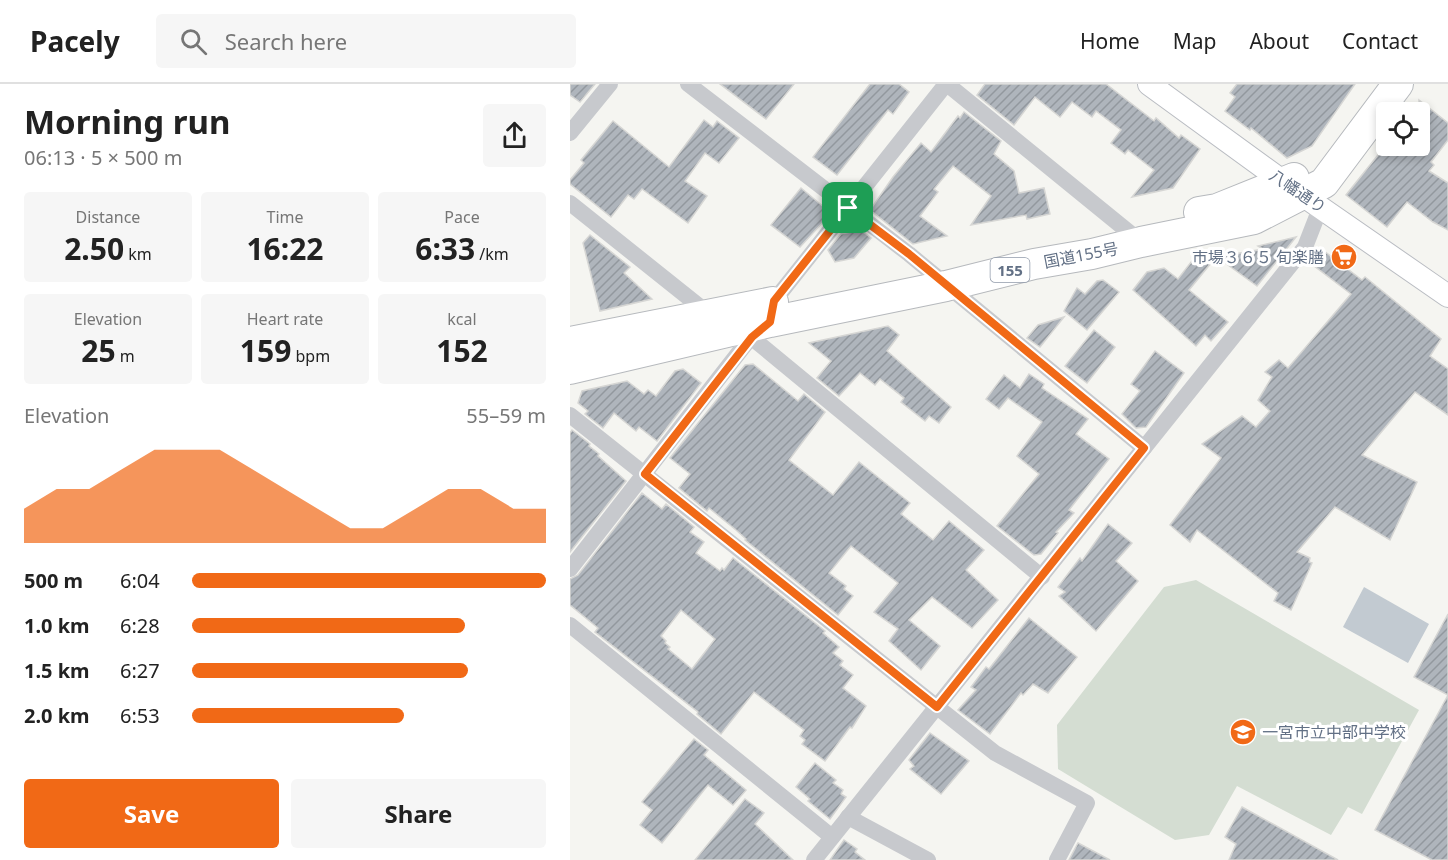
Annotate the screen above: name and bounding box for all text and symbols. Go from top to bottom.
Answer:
search box [156,14,576,68]
text: Pacely [30,22,120,60]
icon: search [177,25,210,58]
text: Search here [225,26,347,56]
text: Home [1080,27,1140,55]
text: Map [1173,27,1216,55]
text: About [1249,27,1309,55]
text: Contact [1342,27,1418,55]
text: Morning run [24,99,230,144]
map controls [1376,102,1430,156]
button: locate [1376,102,1430,156]
button: share [483,104,546,167]
text: 06:13 · 5 × 500 m [24,144,182,171]
street label: 八幡通り [1265,164,1331,218]
pin [822,182,873,233]
icon: arrive [831,191,864,224]
text: Distance [76,206,140,228]
text: Time [266,206,304,228]
text: Pace [444,206,480,228]
text: 2.50 [64,228,124,269]
text: 16:22 [246,228,324,269]
text: 6:33 [415,228,475,269]
street label: 国道155号 [1042,237,1120,273]
supermarket icon: 市場３６５ 旬楽膳 [1329,242,1359,272]
text: km [124,243,152,265]
text: /km [475,243,509,265]
place label: 市場３６５ 旬楽膳 [1192,246,1324,268]
road number: 155 [990,258,1030,282]
text: Elevation [74,308,142,330]
text: Heart rate [247,308,323,330]
text: kcal [447,308,477,330]
text: 25 [81,330,116,371]
text: 159 [240,330,291,371]
text: 152 [436,330,488,371]
text: m [116,345,135,367]
text: bpm [291,345,330,367]
text: Elevation [24,402,109,429]
text: 55–59 m [466,402,546,429]
text: 500 m [24,567,83,594]
text: 6:04 [120,567,160,594]
text: 1.0 km [24,612,90,639]
text: 6:28 [120,612,160,639]
text: 1.5 km [24,657,90,684]
text: 6:27 [120,657,160,684]
text: 2.0 km [24,702,90,729]
text: 6:53 [120,702,160,729]
school or university icon: 一宮市立中部中学校 [1228,717,1258,747]
place label: 一宮市立中部中学校 [1262,721,1406,743]
button: Save [24,779,279,848]
button: Share [291,779,546,848]

